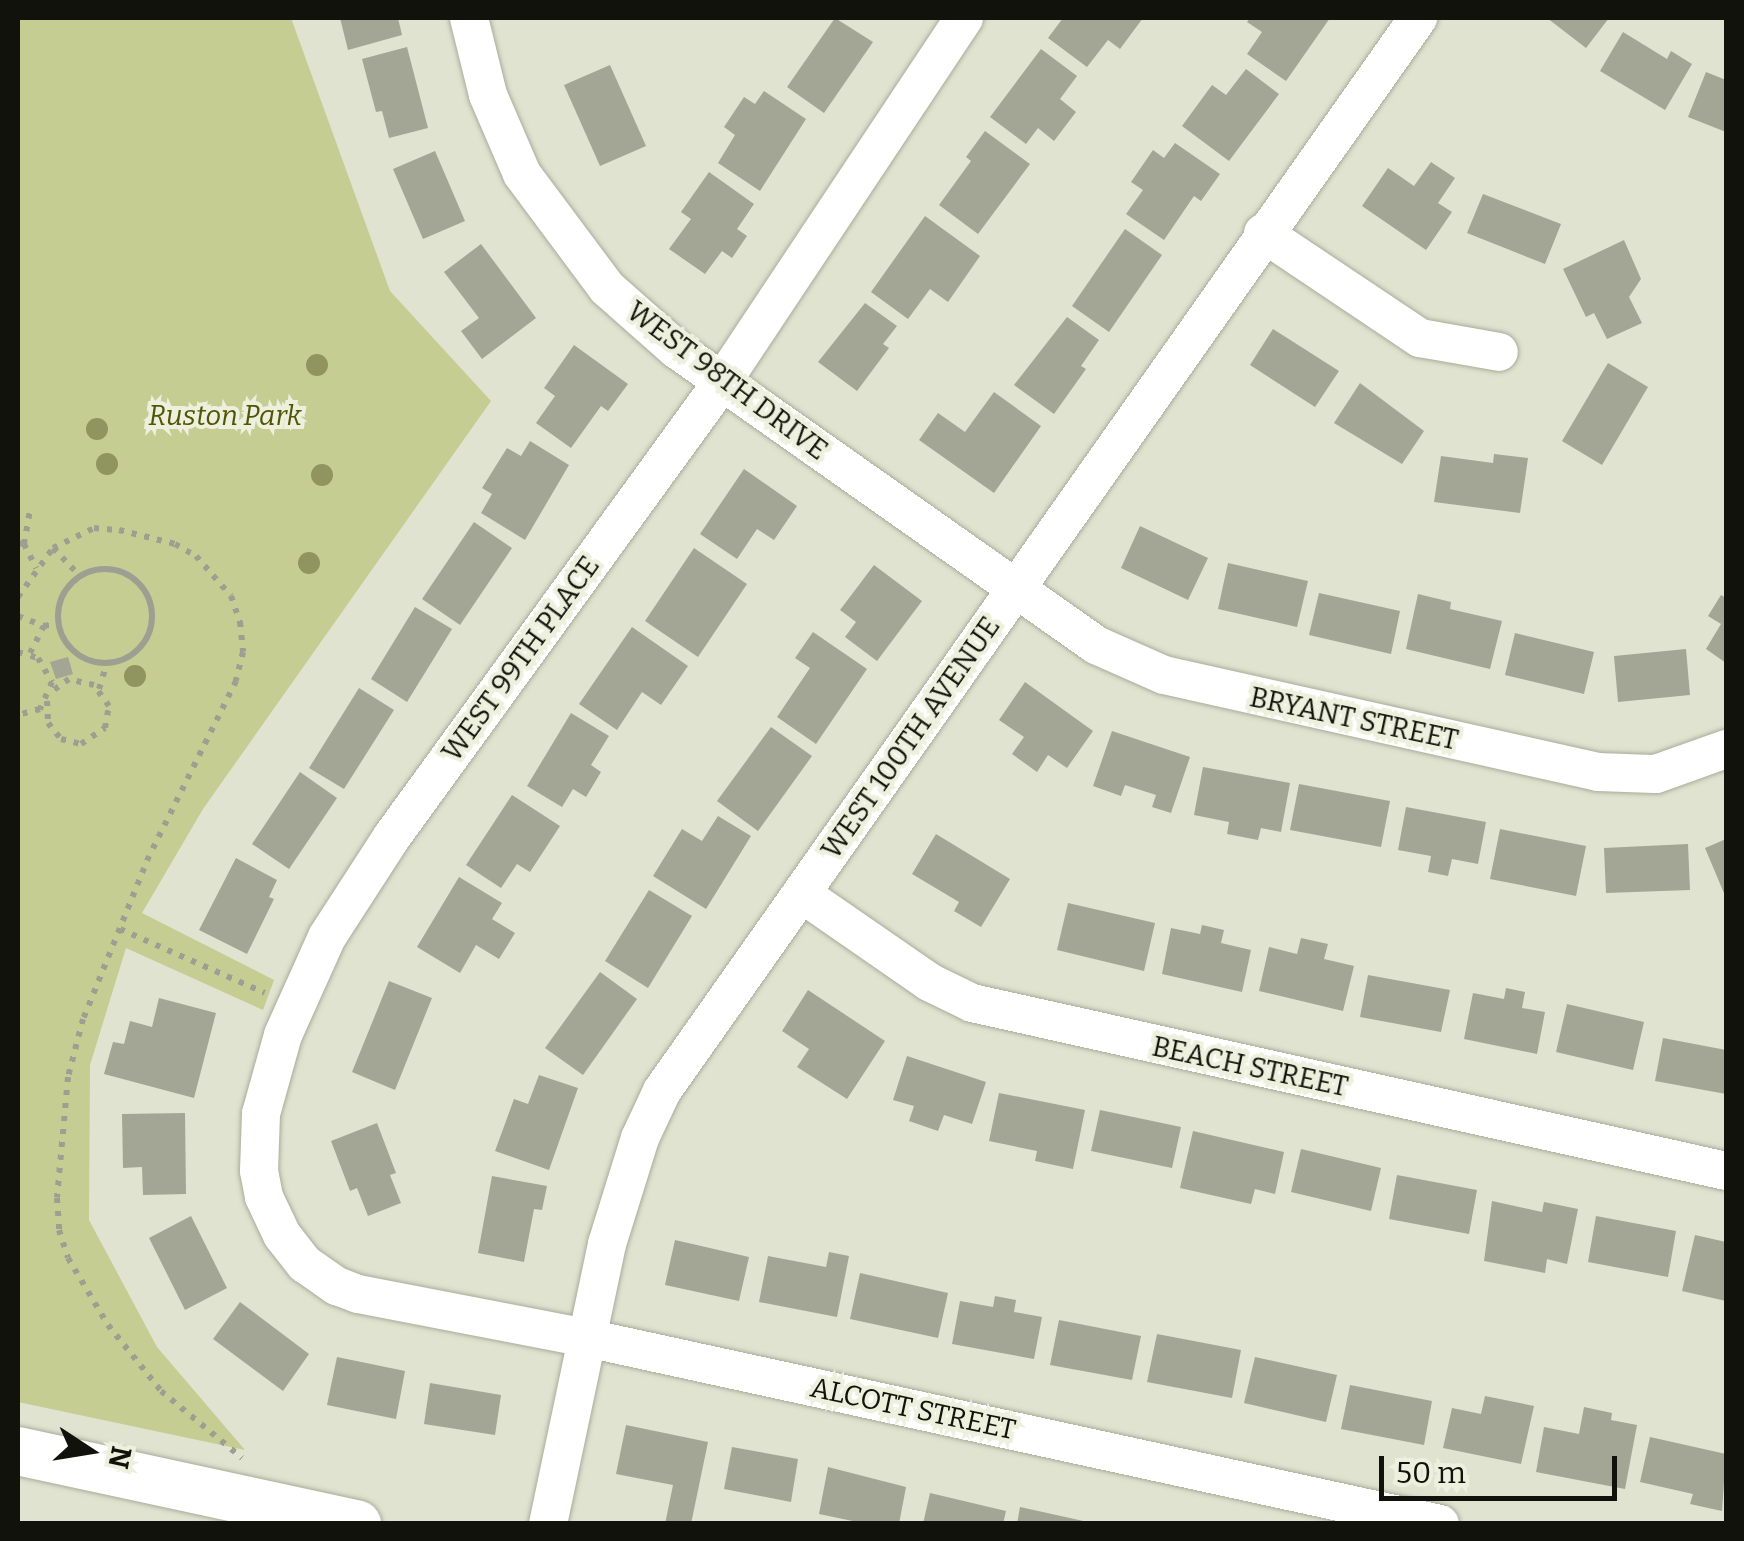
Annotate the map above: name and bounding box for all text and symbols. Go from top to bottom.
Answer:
street label: WEST 98TH DRIVE [620,295,834,467]
park label: Ruston Park [148,399,302,433]
street label: WEST 99TH PLACE [435,550,607,768]
street label: WEST 100TH AVENUE [815,611,1007,865]
street label: BRYANT STREET [1247,681,1461,757]
street label: BEACH STREET [1149,1030,1351,1104]
street label: ALCOTT STREET [807,1371,1019,1447]
north arrow [40,1401,140,1501]
scale bar [1384,1436,1622,1498]
text: N [101,1443,138,1471]
text: 50 m [1396,1455,1466,1491]

